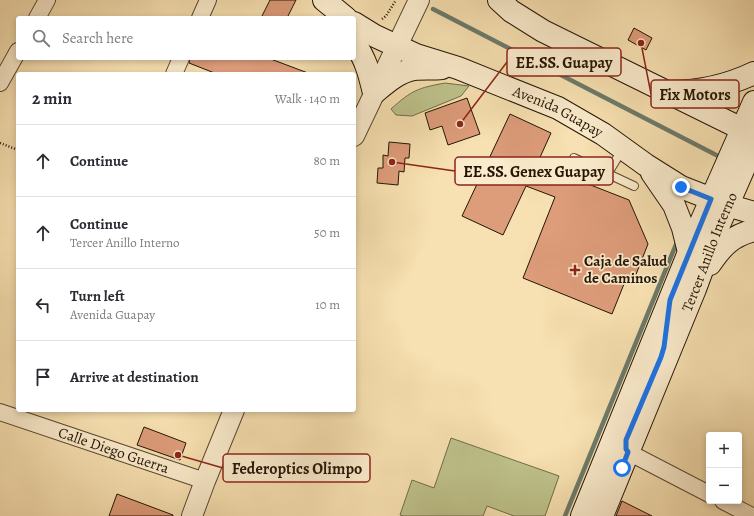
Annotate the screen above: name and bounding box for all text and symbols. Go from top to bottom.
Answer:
search box [16,16,356,60]
icon: search [30,27,52,49]
text: Search here [62,28,133,48]
callout: EE.SS. Guapay [507,48,621,76]
text: EE.SS. Guapay [515,52,613,74]
callout: Fix Motors [651,80,739,108]
street label: Avenida Guapay [509,81,607,142]
text: Fix Motors [659,84,731,106]
text: 2 min [32,87,72,110]
text: Walk · 140 m [275,90,340,107]
icon: ahead [32,150,54,172]
text: Continue [70,151,128,171]
text: 80 m [313,152,340,169]
callout: EE.SS. Genex Guapay [455,157,613,185]
text: EE.SS. Genex Guapay [463,161,605,183]
route end [672,178,690,196]
street label: Tercer Anillo Interno [677,189,742,315]
text: Continue [70,214,128,234]
icon: ahead [32,222,54,244]
text: 50 m [314,224,340,241]
text: Tercer Anillo Interno [70,234,180,251]
place label: Caja de Salud de Caminos [584,251,668,288]
marker: Caja de Salud de Caminos [569,264,581,276]
text: Turn left [70,286,125,306]
icon: left [32,294,54,316]
text: 10 m [315,296,340,313]
text: Avenida Guapay [70,306,155,323]
icon: arrive [32,366,54,388]
text: Arrive at destination [70,367,199,387]
street label: Calle Diego Guerra [56,422,172,478]
map controls [706,432,742,504]
button: + [706,432,742,468]
callout: Federoptics Olimpo [223,454,370,482]
text: Federoptics Olimpo [232,458,362,480]
route start [613,459,631,477]
button: − [706,468,742,504]

